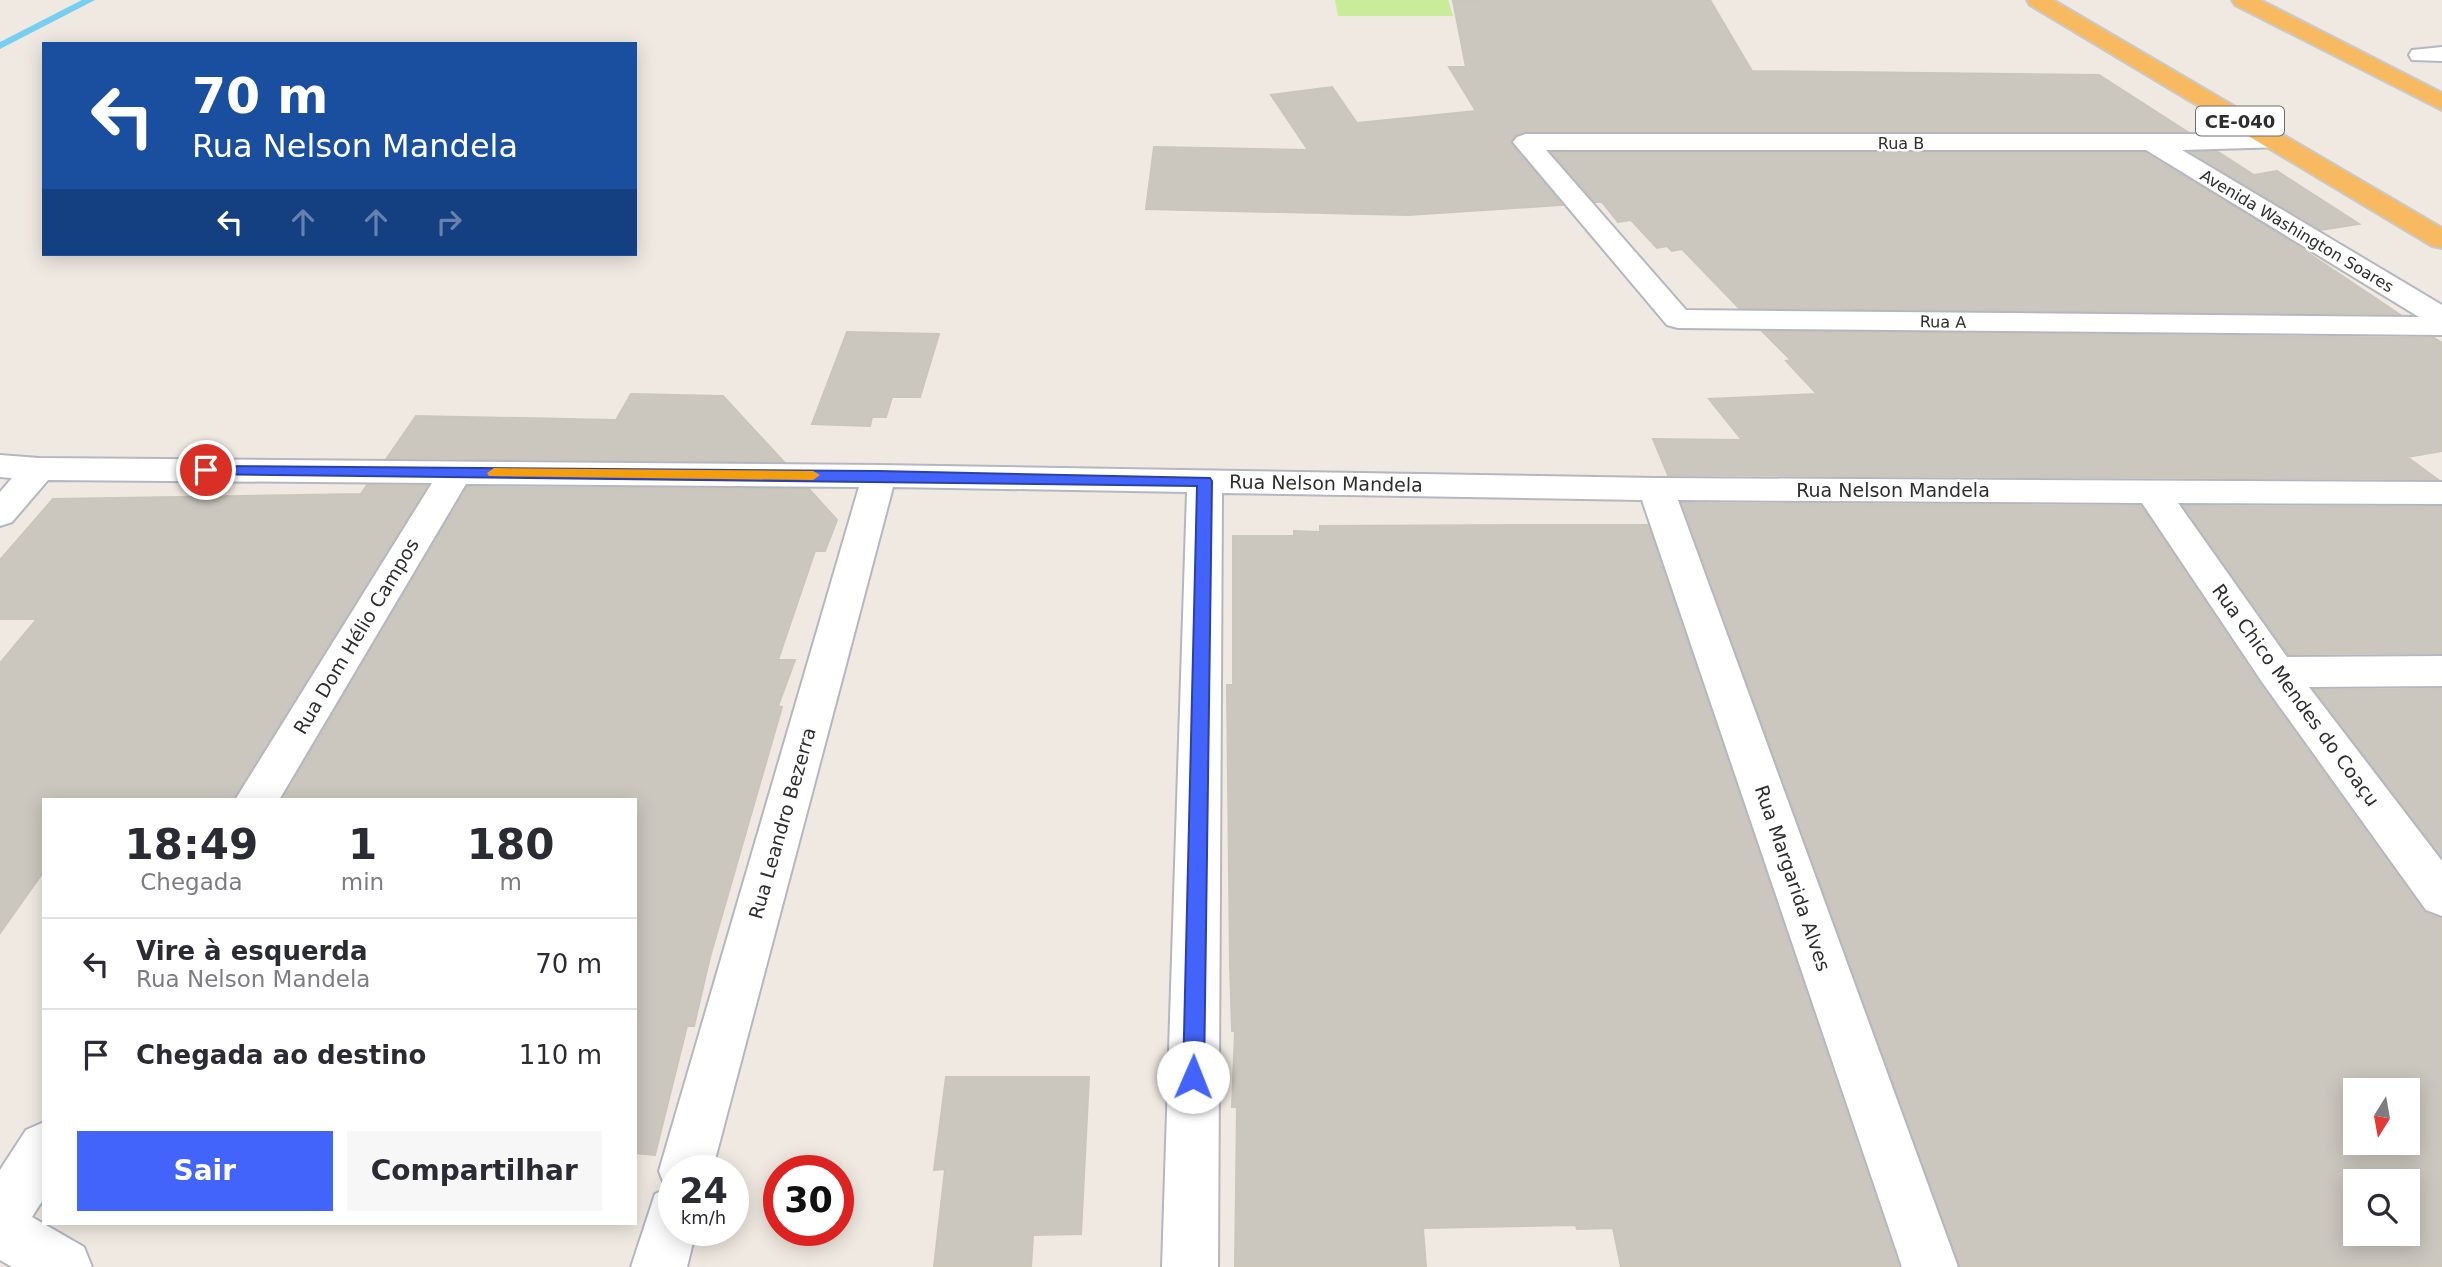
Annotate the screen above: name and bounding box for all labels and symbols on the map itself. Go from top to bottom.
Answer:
road number: CE-040 [2196,106,2284,136]
street label: Rua B [1878,134,1924,153]
street label: Avenida Washington Soares [2197,166,2397,296]
street label: Rua A [1920,312,1966,332]
pin [176,440,236,500]
street label: Rua Nelson Mandela [1229,470,1423,496]
street label: Rua Nelson Mandela [1796,479,1990,501]
street label: Rua Dom Hélio Campos [289,534,423,738]
street label: Rua Chico Mendes do Coaçu [2208,580,2384,810]
street label: Rua Leandro Bezerra [744,725,820,921]
street label: Rua Margarida Alves [1751,782,1835,974]
position arrow [1156,1040,1230,1114]
north arrow [2343,1078,2420,1155]
speed limit sign: 30 [763,1155,854,1246]

